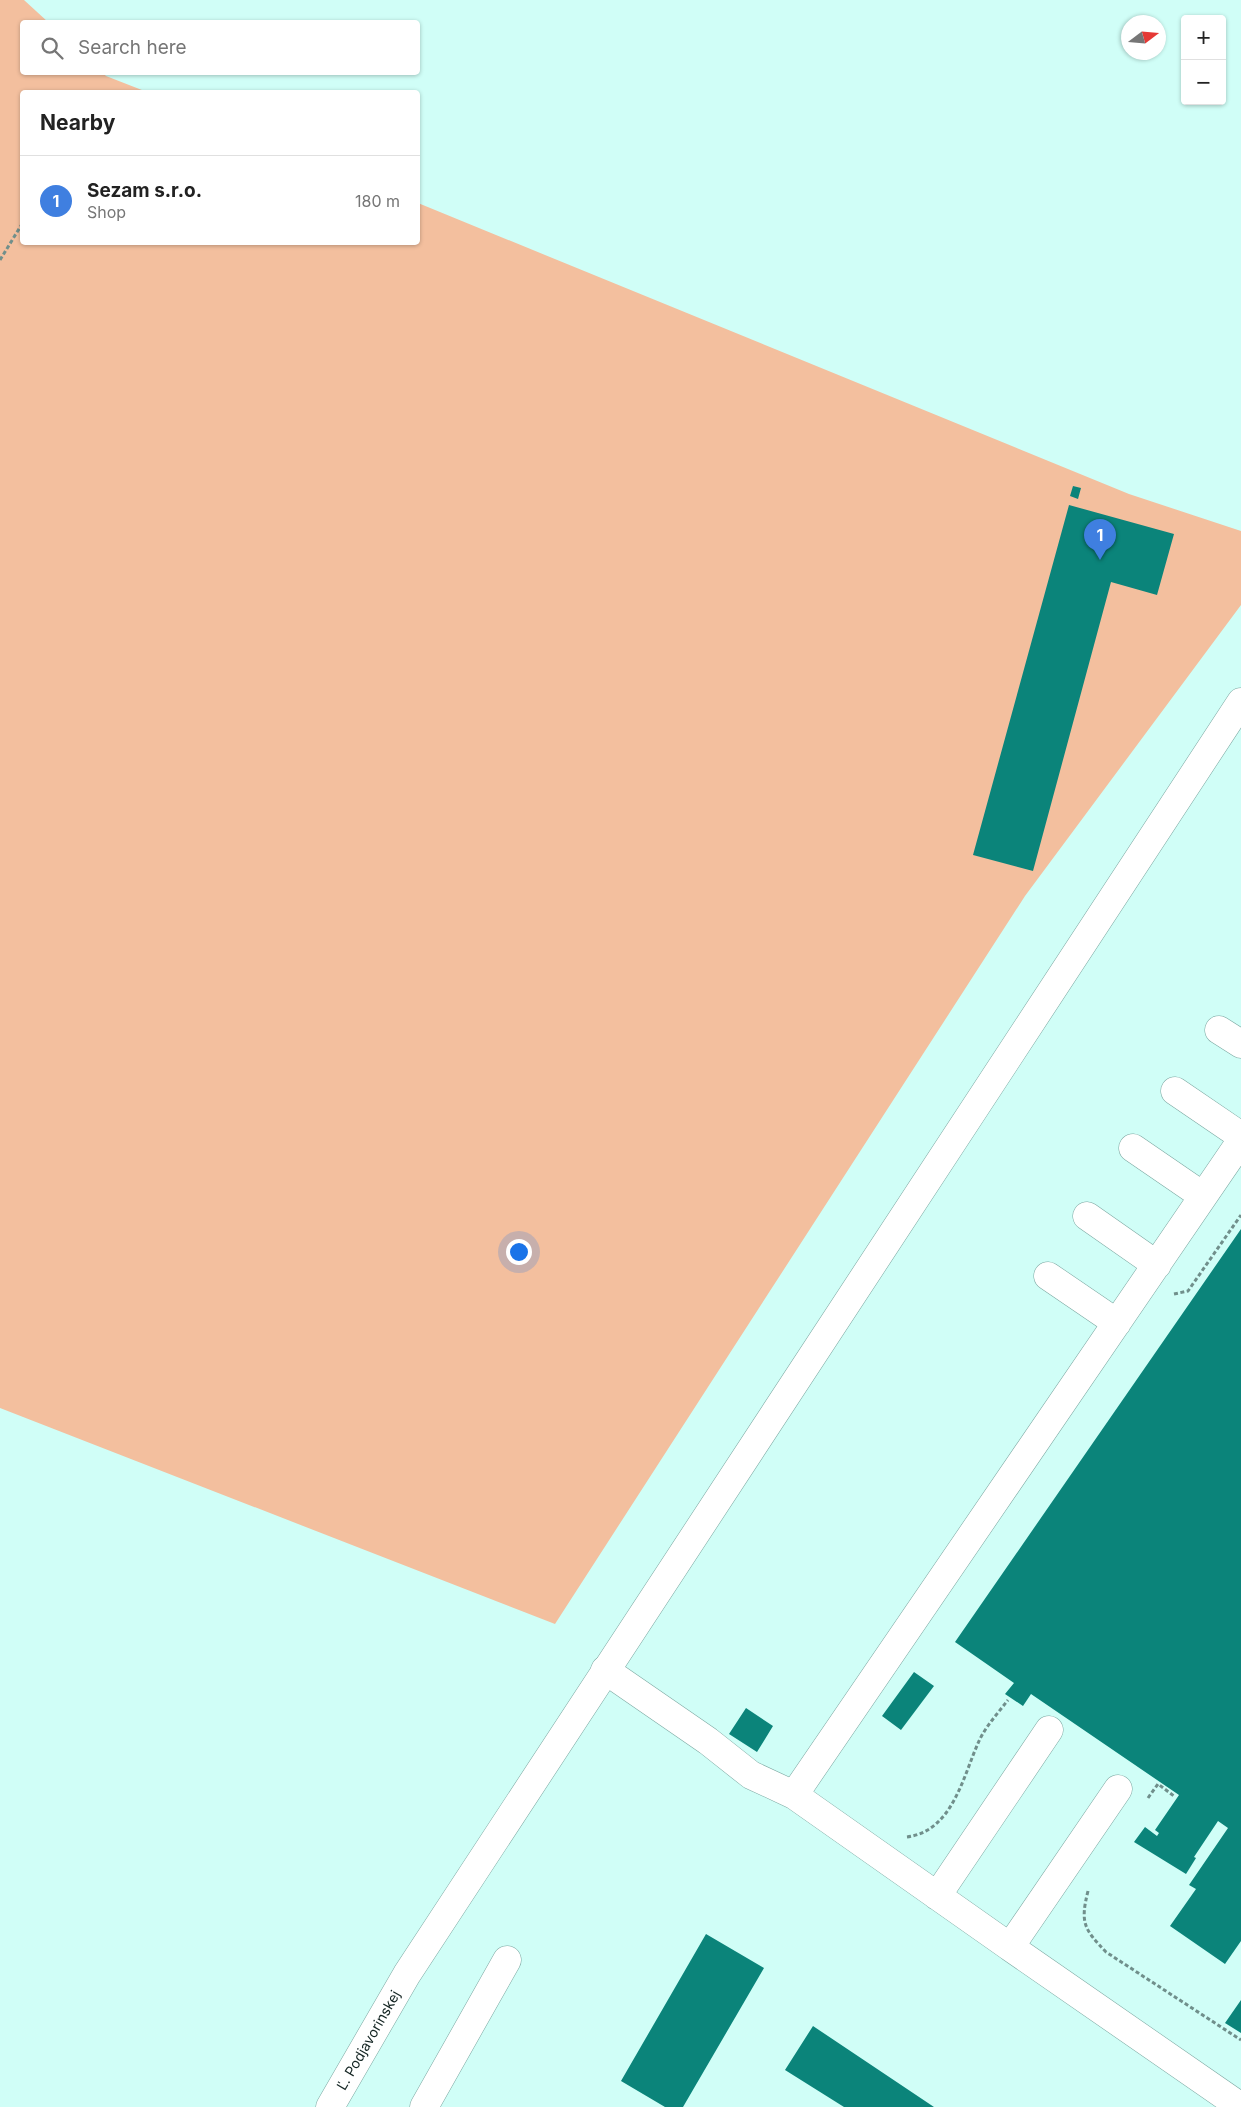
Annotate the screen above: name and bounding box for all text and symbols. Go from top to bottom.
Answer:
north arrow [1121,15,1166,60]
map controls [1181,15,1226,105]
button: + [1181,15,1226,60]
search box [20,20,420,75]
icon: search [38,34,66,62]
text: Search here [78,36,187,59]
button: − [1181,60,1226,105]
text: Nearby [40,110,115,135]
text: Sezam s.r.o. [87,179,202,202]
text: 1 [53,191,59,211]
text: 180 m [355,191,400,211]
text: Shop [87,202,126,222]
pin: 1 [1084,519,1116,560]
your location [506,1239,532,1265]
street label: Ľ. Podjavorinskej [333,1987,403,2093]

